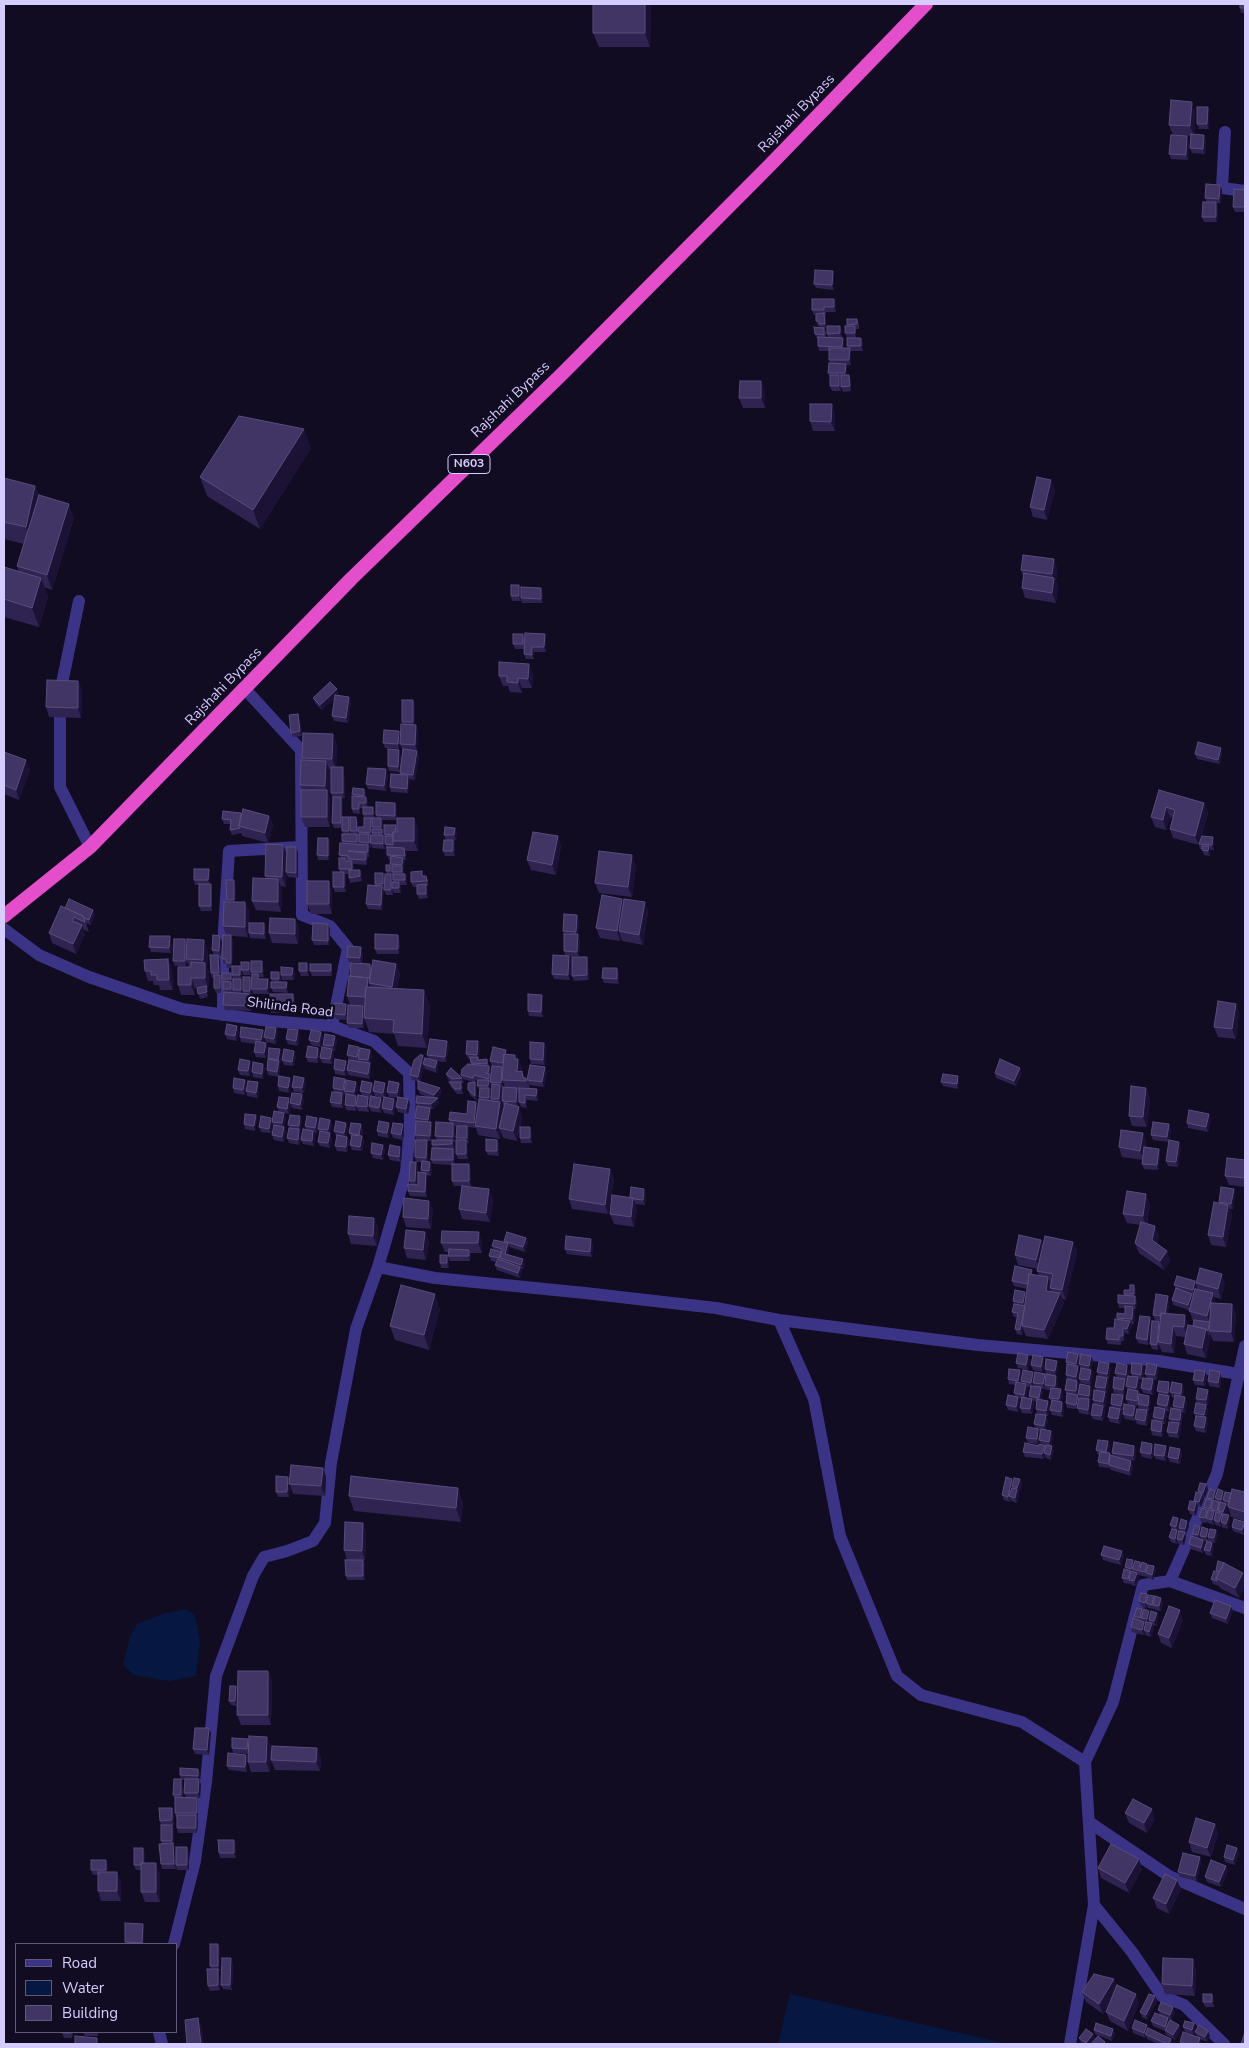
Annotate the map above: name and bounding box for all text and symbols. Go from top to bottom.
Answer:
street label: Rajshahi Bypass [755,71,839,157]
street label: Rajshahi Bypass [468,358,554,442]
road number: N603 [448,454,490,474]
street label: Rajshahi Bypass [182,644,266,730]
street label: Shilinda Road [246,994,334,1022]
legend [15,1943,178,2033]
text: Road [62,1953,97,1973]
text: Water [62,1978,104,1998]
text: Building [62,2003,118,2023]

